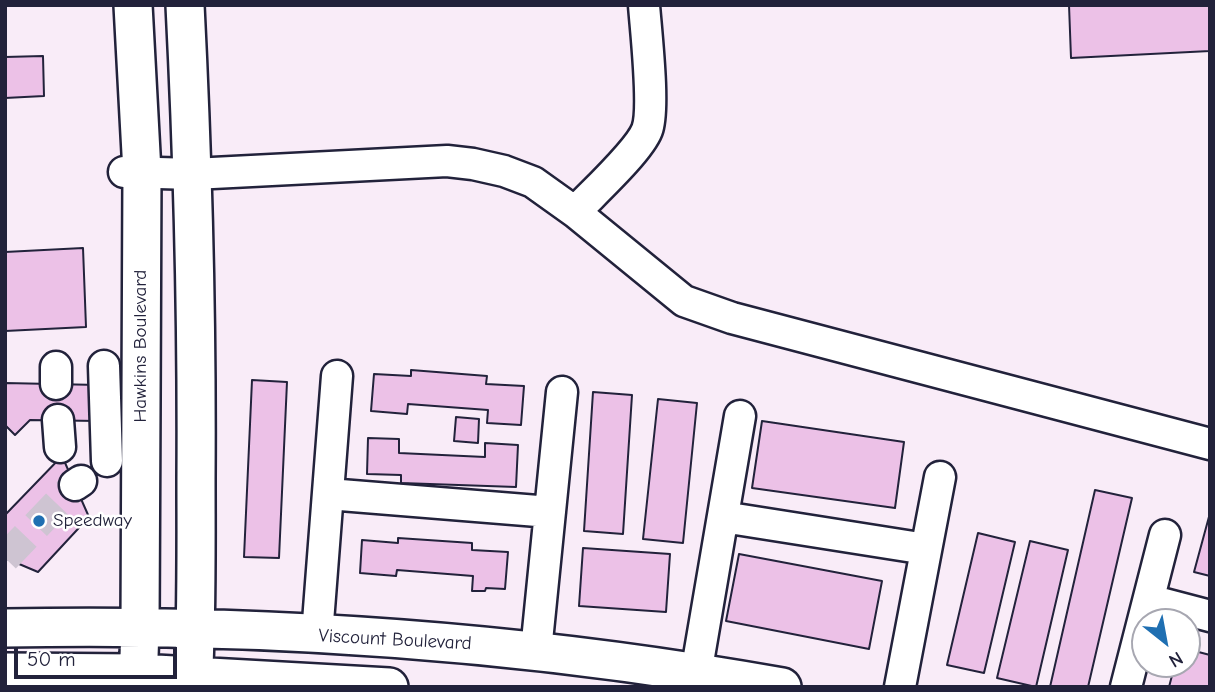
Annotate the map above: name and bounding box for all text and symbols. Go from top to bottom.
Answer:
street label: Hawkins Boulevard [130,270,152,422]
place label: Speedway [53,510,132,532]
marker: Speedway [31,513,47,529]
north arrow [1131,608,1201,678]
street label: Viscount Boulevard [318,625,472,655]
scale bar [18,632,180,676]
text: 50 m [27,647,76,671]
text: N [1165,647,1187,672]

